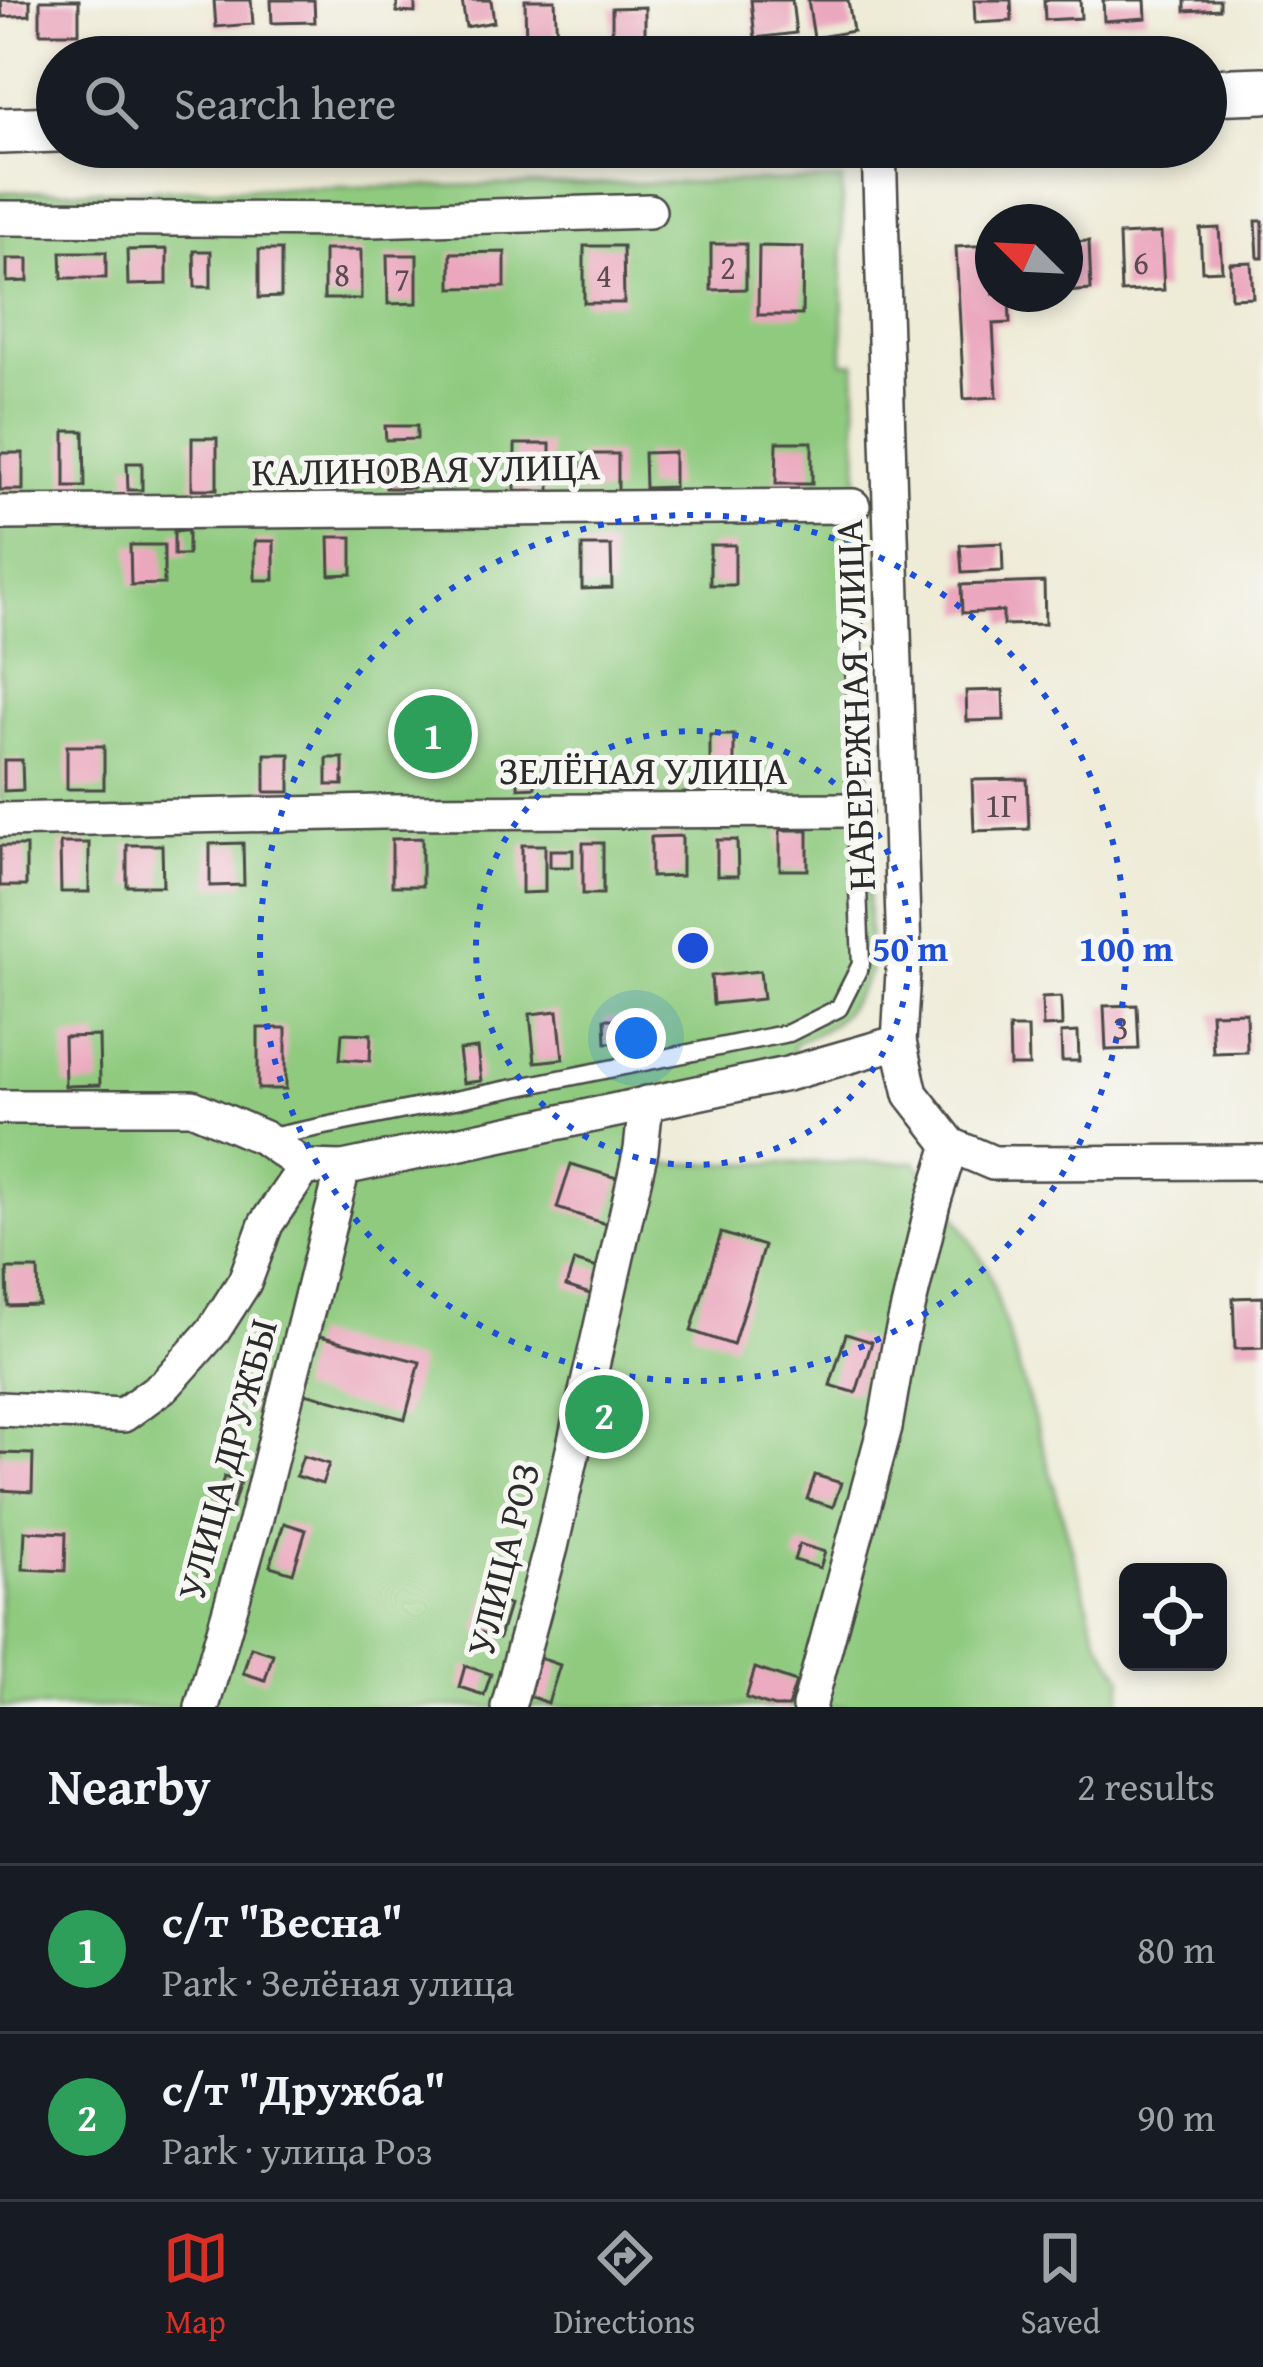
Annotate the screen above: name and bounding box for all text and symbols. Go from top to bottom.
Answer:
search box [36,36,1227,168]
icon: search [78,69,144,135]
text: Search here [174,70,396,135]
north arrow [975,204,1083,312]
house number: 6 [1133,238,1149,286]
house number: 2 [720,243,736,291]
house number: 8 [334,250,350,298]
house number: 4 [596,251,612,299]
house number: 7 [394,255,410,303]
street label: КАЛИНОВАЯ УЛИЦА [251,436,601,500]
street label: НАБЕРЕЖНАЯ УЛИЦА [819,518,889,892]
pin: 1 [394,689,472,779]
street label: ЗЕЛЁНАЯ УЛИЦА [498,741,788,798]
house number: 1Г [985,781,1017,829]
text: 50 m [872,921,948,974]
text: 100 m [1079,921,1174,974]
centre of rings [672,927,714,969]
house number: 3 [1113,1003,1129,1051]
your location [606,1008,666,1068]
street label: УЛИЦА ДРУЖБЫ [161,1312,291,1606]
pin: 2 [565,1369,643,1459]
street label: УЛИЦА РОЗ [451,1457,553,1661]
map controls [1119,1563,1227,1671]
button: locate [1119,1563,1227,1671]
text: Nearby [48,1748,211,1823]
text: 2 results [1077,1757,1215,1814]
text: с/т "Весна" [162,1888,403,1953]
text: 1 [77,1920,97,1977]
text: 80 m [1137,1920,1215,1977]
text: Park · Зелёная улица [162,1953,514,2010]
text: с/т "Дружба" [162,2056,446,2121]
text: 2 [77,2088,97,2145]
text: 90 m [1137,2088,1215,2145]
text: Park · улица Роз [162,2121,433,2178]
tab: Map [163,2225,229,2345]
tab: Directions [554,2225,695,2345]
tab: Saved [1021,2225,1100,2345]

